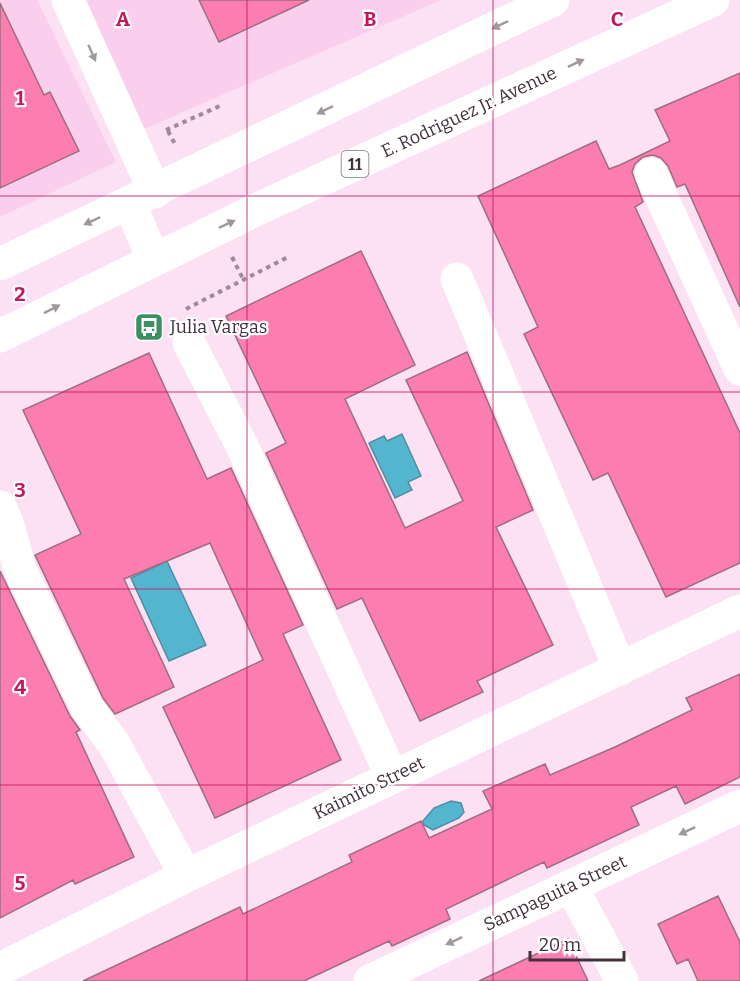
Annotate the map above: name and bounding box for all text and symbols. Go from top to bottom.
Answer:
text: A [116,7,131,31]
text: B [364,7,377,31]
text: C [611,7,623,31]
one-way arrow [492,21,509,30]
one-way arrow [87,45,96,62]
one-way arrow [567,57,585,67]
street label: E. Rodriguez Jr. Avenue [378,62,560,162]
text: 1 [16,86,25,110]
one-way arrow [316,106,333,115]
road number: 11 [342,151,368,177]
one-way arrow [83,217,100,226]
one-way arrow [219,219,236,228]
text: 2 [14,282,26,306]
one-way arrow [44,305,61,314]
bus stop icon: Julia Vargas [133,311,165,343]
place label: Julia Vargas [169,316,267,338]
text: 3 [14,478,26,502]
text: 4 [14,675,26,699]
street label: Kaimito Street [310,751,429,824]
one-way arrow [679,826,696,835]
street label: Sampaguita Street [480,850,630,936]
text: 5 [15,871,26,895]
scale bar [530,924,624,962]
text: 20 m [539,934,581,956]
one-way arrow [445,937,462,946]

